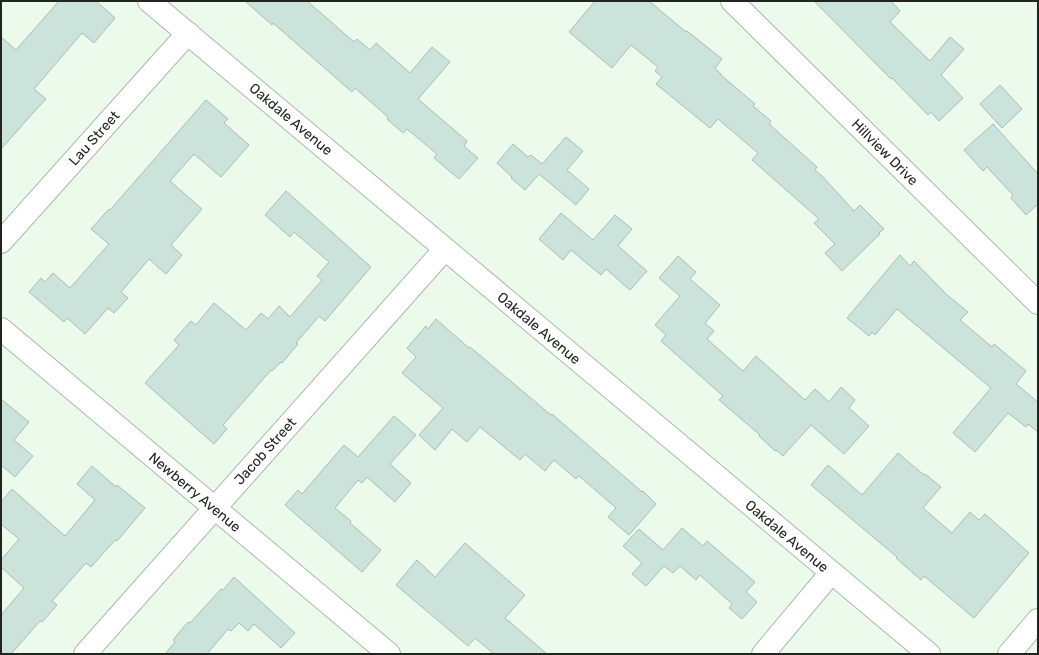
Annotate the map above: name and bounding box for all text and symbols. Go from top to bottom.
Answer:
street label: Oakdale Avenue [246,80,336,159]
street label: Lau Street [65,107,124,169]
street label: Hillview Drive [848,116,922,189]
street label: Oakdale Avenue [494,289,584,368]
street label: Jacob Street [231,414,300,488]
street label: Newberry Avenue [145,449,244,536]
street label: Oakdale Avenue [742,497,832,576]

